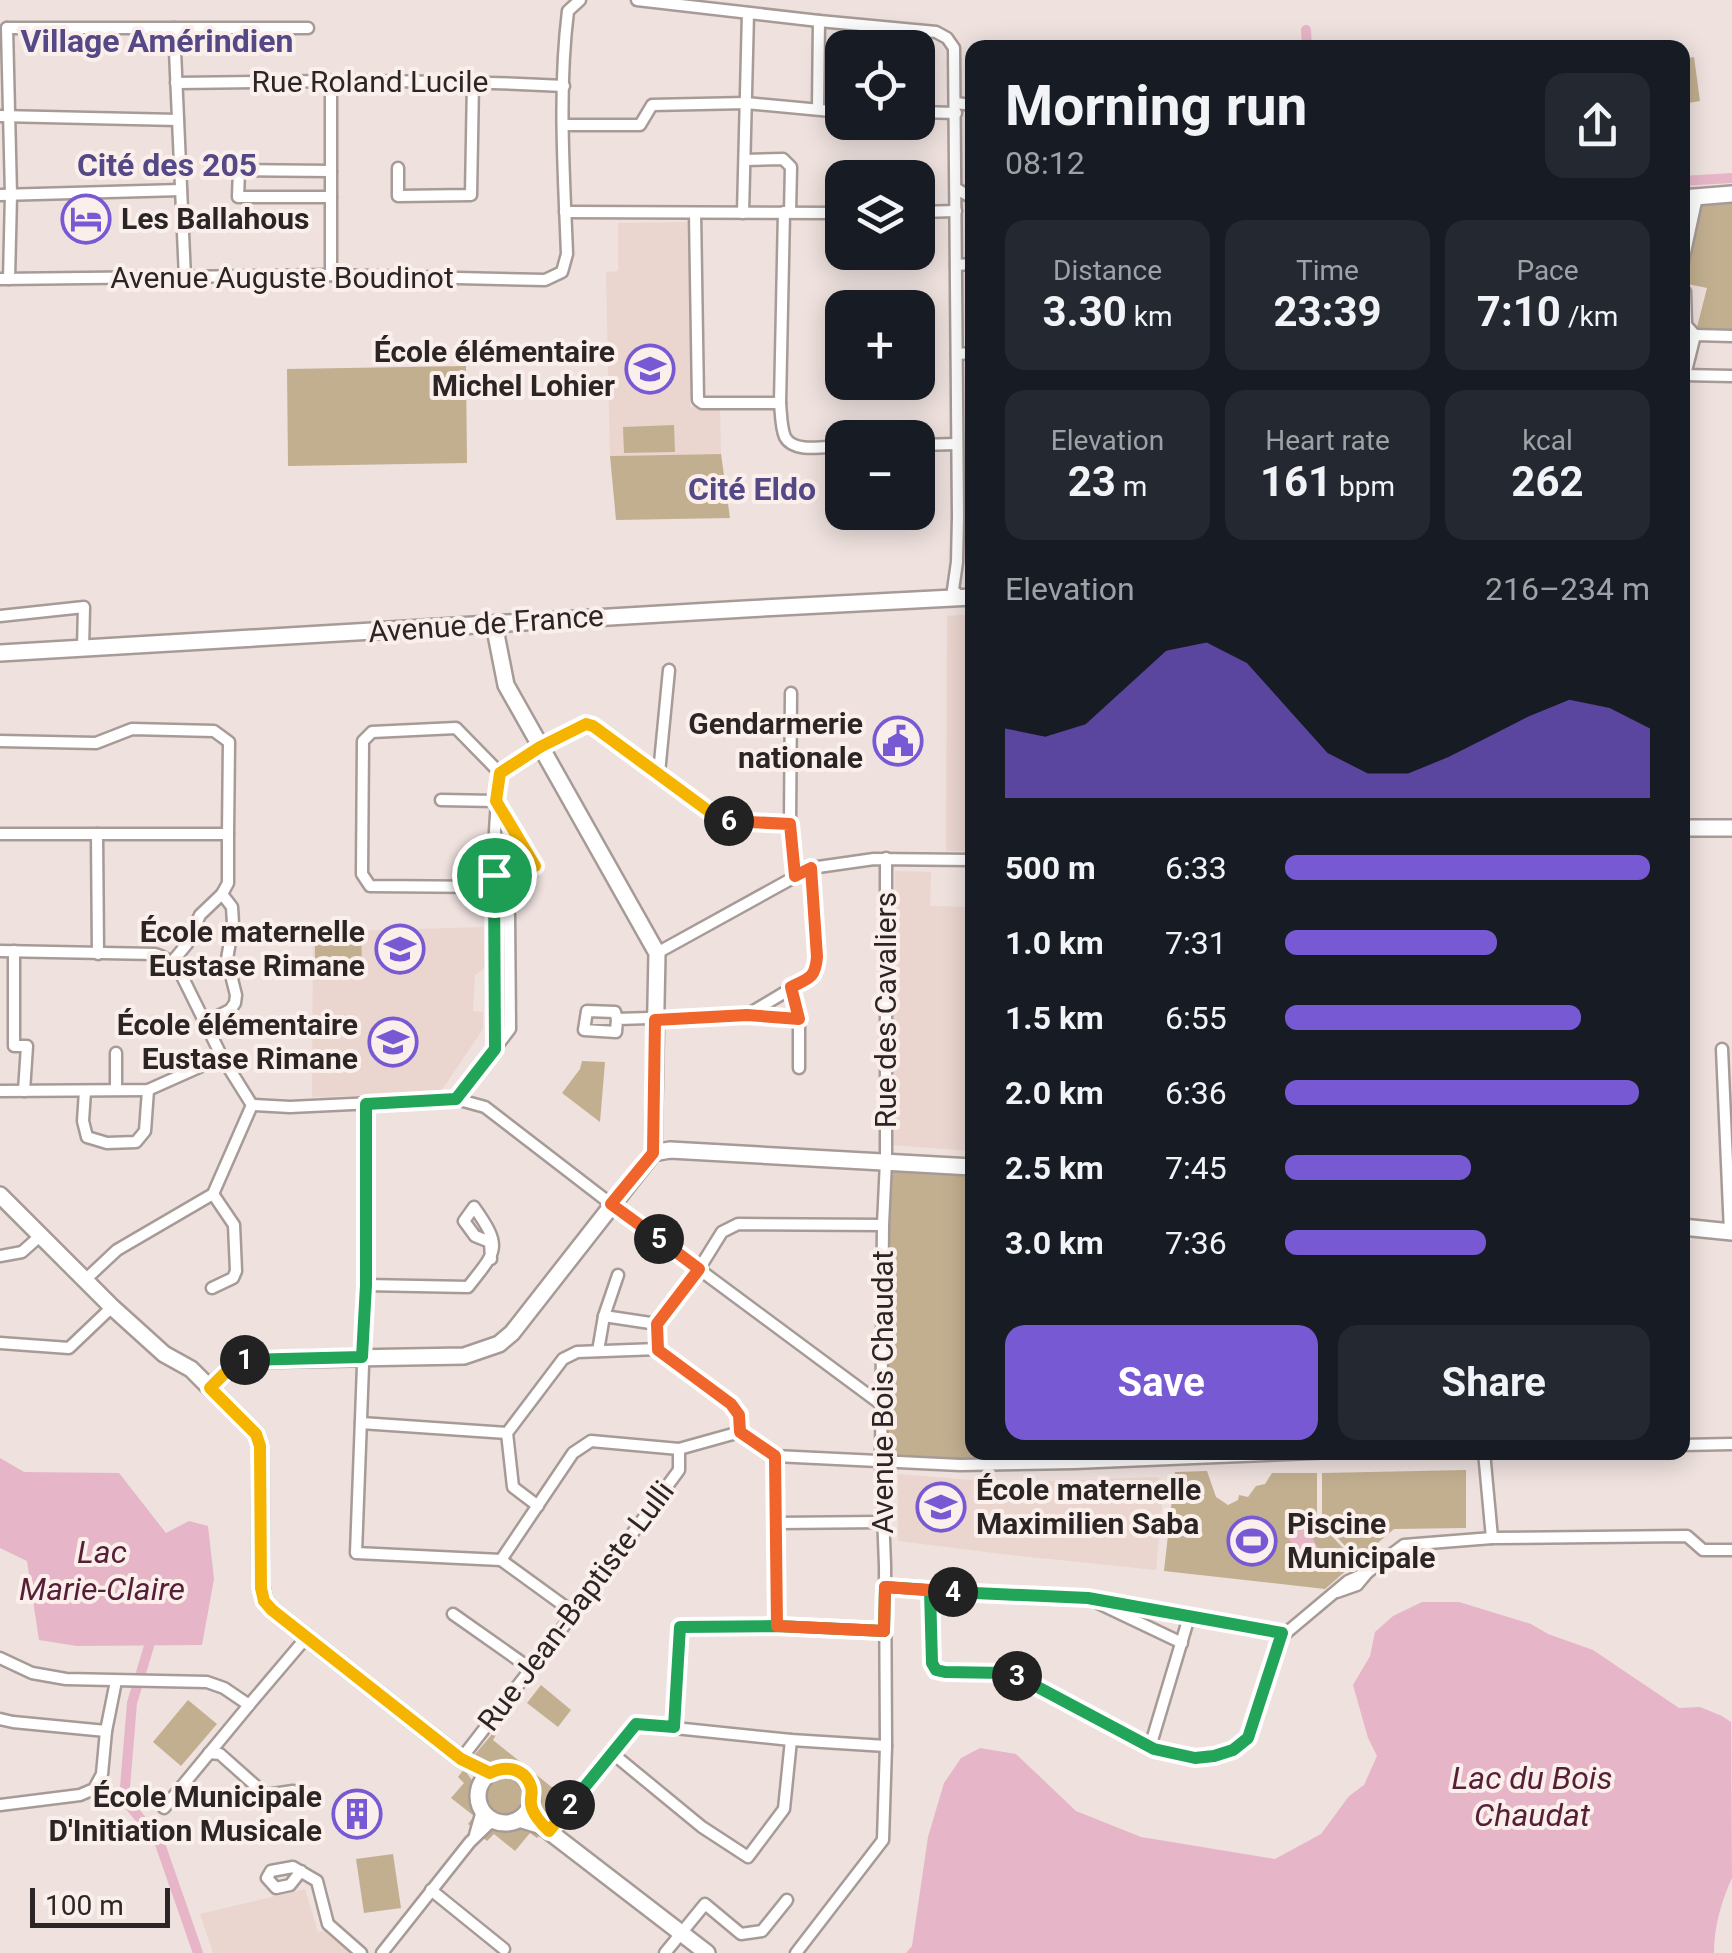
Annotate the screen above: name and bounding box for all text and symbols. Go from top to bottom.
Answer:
district label: Village Amérindien [21,22,293,60]
map controls [825,30,935,530]
button: locate [825,30,935,140]
street label: Rue Roland Lucile [252,64,488,99]
button: share [1545,73,1650,178]
text: Morning run [1005,74,1307,138]
text: 08:12 [1005,144,1085,182]
district label: Cité des 205 [77,146,257,184]
button: layers [825,160,935,270]
hotel icon: Les Ballahous [60,193,112,245]
place label: Les Ballahous [121,201,309,236]
text: Distance [1053,254,1162,287]
text: Time [1296,254,1359,287]
text: Pace [1516,254,1579,287]
street label: Avenue Auguste Boudinot [110,260,454,295]
text: 3.30 [1042,287,1127,336]
text: 23:39 [1273,287,1382,336]
text: 7:10 [1477,287,1561,336]
button: + [825,290,935,400]
text: km [1127,300,1173,333]
text: /km [1561,300,1618,333]
place label: École élémentaire Michel Lohier [374,334,615,403]
school or university icon: École élémentaire Michel Lohier [624,343,676,395]
button: − [825,420,935,530]
text: Elevation [1051,424,1164,457]
text: Heart rate [1265,424,1390,457]
text: kcal [1522,424,1573,457]
text: 23 [1068,457,1116,506]
text: 161 [1260,457,1332,506]
text: 262 [1511,457,1584,506]
district label: Cité Eldo [688,470,816,508]
text: m [1116,470,1147,503]
text: bpm [1332,470,1395,503]
text: Elevation [1005,570,1135,608]
text: 216–234 m [1485,570,1650,608]
street label: Avenue de France [367,598,605,649]
place label: Gendarmerie nationale [688,706,863,775]
public building icon: Gendarmerie nationale [872,715,924,767]
pin: 6 [704,796,754,846]
text: 6 [721,804,737,837]
pin [452,833,537,918]
icon: arrive [467,848,522,903]
text: 500 m [1005,849,1096,887]
text: 6:33 [1165,849,1227,887]
street label: Rue des Cavaliers [868,892,903,1128]
place label: École maternelle Eustase Rimane [140,914,365,983]
school or university icon: École maternelle Eustase Rimane [374,923,426,975]
text: 1.0 km [1005,924,1104,962]
text: 7:31 [1165,924,1227,962]
text: 1.5 km [1005,999,1104,1037]
text: 6:55 [1165,999,1227,1037]
place label: École élémentaire Eustase Rimane [117,1007,358,1076]
school or university icon: École élémentaire Eustase Rimane [367,1016,419,1068]
text: 2.0 km [1005,1074,1104,1112]
text: 6:36 [1165,1074,1227,1112]
text: 2.5 km [1005,1149,1104,1187]
text: 7:45 [1165,1149,1227,1187]
pin: 5 [634,1214,684,1264]
text: 5 [651,1222,667,1255]
text: 3.0 km [1005,1224,1104,1262]
text: 7:36 [1165,1224,1227,1262]
street label: Avenue Bois Chaudat [865,1250,900,1534]
button: Save [1005,1325,1318,1440]
button: Share [1338,1325,1650,1440]
pin: 1 [220,1335,270,1385]
text: 1 [237,1343,253,1376]
place label: École maternelle Maximilien Saba [976,1472,1201,1541]
street label: Rue Jean-Baptiste Lulli [470,1474,681,1737]
school or university icon: École maternelle Maximilien Saba [915,1481,967,1533]
place label: Piscine Municipale [1287,1506,1435,1575]
sports icon: Piscine Municipale [1226,1515,1278,1567]
water label: Lac Marie-Claire [19,1533,185,1608]
pin: 4 [928,1567,978,1617]
text: 4 [945,1575,961,1608]
pin: 3 [992,1651,1042,1701]
text: 3 [1009,1659,1025,1692]
water label: Lac du Bois Chaudat [1452,1759,1612,1834]
place label: École Municipale D'Initiation Musicale [48,1779,322,1848]
pin: 2 [545,1780,595,1830]
building icon: École Municipale D'Initiation Musicale [331,1788,383,1840]
text: 2 [562,1788,578,1821]
scale bar [30,1883,170,1928]
text: 100 m [45,1889,124,1922]

